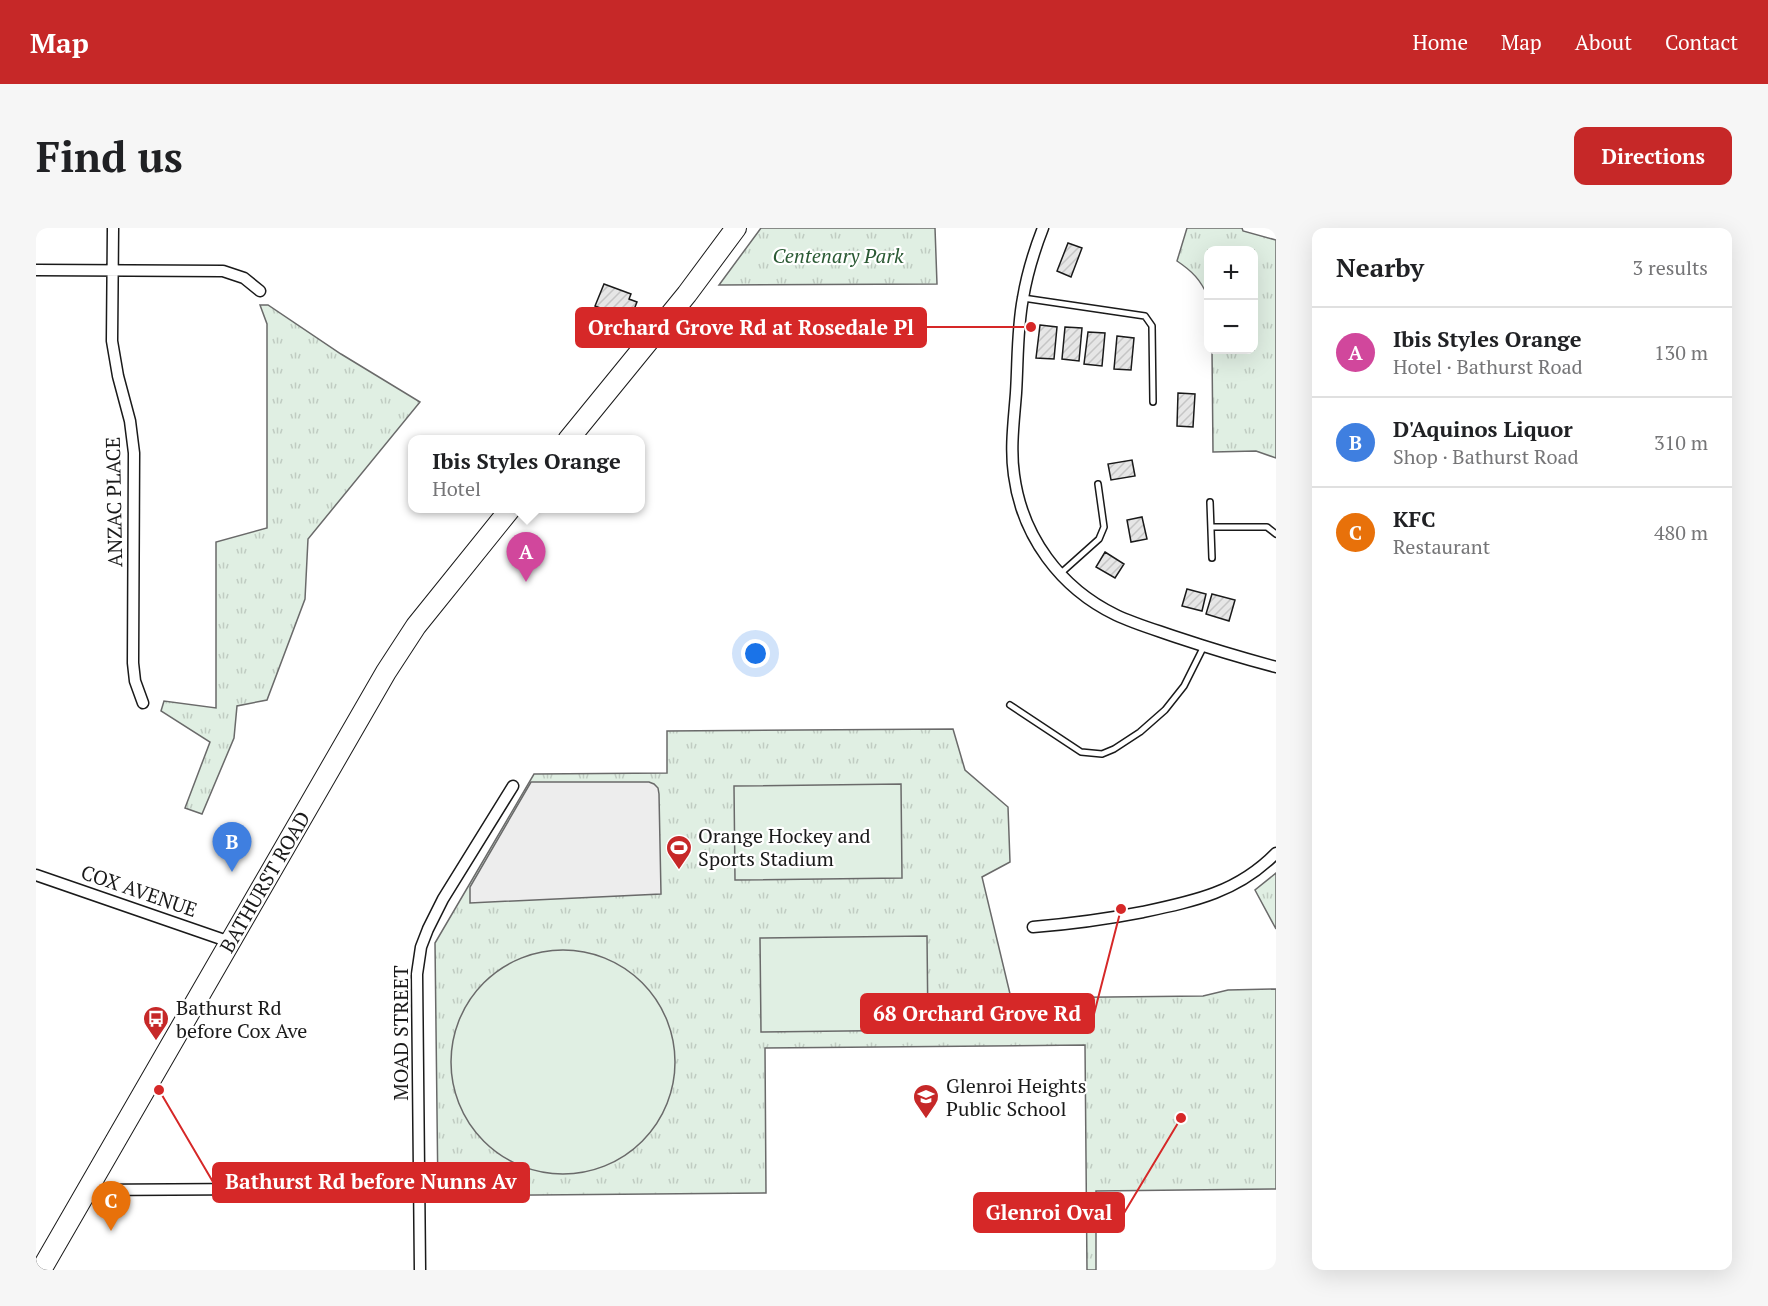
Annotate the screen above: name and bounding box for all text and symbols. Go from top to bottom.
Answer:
text: Map [30,24,89,61]
text: Home [1412,28,1468,56]
text: Map [1501,28,1542,56]
text: About [1575,28,1632,56]
text: Contact [1665,28,1738,56]
button: Directions [1574,127,1732,185]
text: Find us [36,128,183,184]
park label: Centenary Park [772,242,904,269]
map controls [1204,246,1258,354]
button: + [1204,246,1258,300]
text: Nearby [1336,250,1424,284]
text: 3 results [1633,254,1708,281]
button: − [1204,300,1258,354]
callout: Orchard Grove Rd at Rosedale Pl [576,308,926,347]
text: Orchard Grove Rd at Rosedale Pl [588,313,914,341]
text: Ibis Styles Orange [1393,324,1582,353]
text: A [1348,339,1363,366]
text: 130 m [1654,339,1708,366]
text: Hotel · Bathurst Road [1393,353,1583,380]
text: D'Aquinos Liquor [1393,414,1573,443]
text: B [1349,429,1362,456]
text: 310 m [1654,429,1708,456]
popup [408,435,645,513]
street label: ANZAC PLACE [99,437,128,567]
text: Shop · Bathurst Road [1393,443,1579,470]
text: Ibis Styles Orange [432,446,621,475]
text: Hotel [432,475,481,502]
text: KFC [1393,504,1436,533]
text: C [1349,519,1362,546]
text: 480 m [1654,519,1708,546]
pin: A [506,532,546,582]
text: Restaurant [1393,533,1490,560]
your location [741,639,770,668]
street label: BATHURST ROAD [215,807,315,957]
pin: B [212,822,252,872]
place label: Orange Hockey and Sports Stadium [698,822,871,872]
sports icon: Orange Hockey and Sports Stadium [664,833,694,871]
street label: COX AVENUE [78,858,201,923]
street label: MOAD STREET [387,965,414,1101]
place label: Bathurst Rd before Cox Ave [176,994,307,1044]
callout: 68 Orchard Grove Rd [861,994,1094,1033]
text: 68 Orchard Grove Rd [873,999,1081,1027]
bus stop icon: Bathurst Rd before Cox Ave [141,1004,171,1042]
place label: Glenroi Heights Public School [946,1072,1086,1122]
school or university icon: Glenroi Heights Public School [911,1082,941,1120]
callout: Bathurst Rd before Nunns Av [213,1163,529,1202]
text: Bathurst Rd before Nunns Av [225,1167,517,1195]
pin: C [92,1182,130,1231]
callout: Glenroi Oval [974,1193,1124,1232]
text: Glenroi Oval [986,1198,1112,1226]

